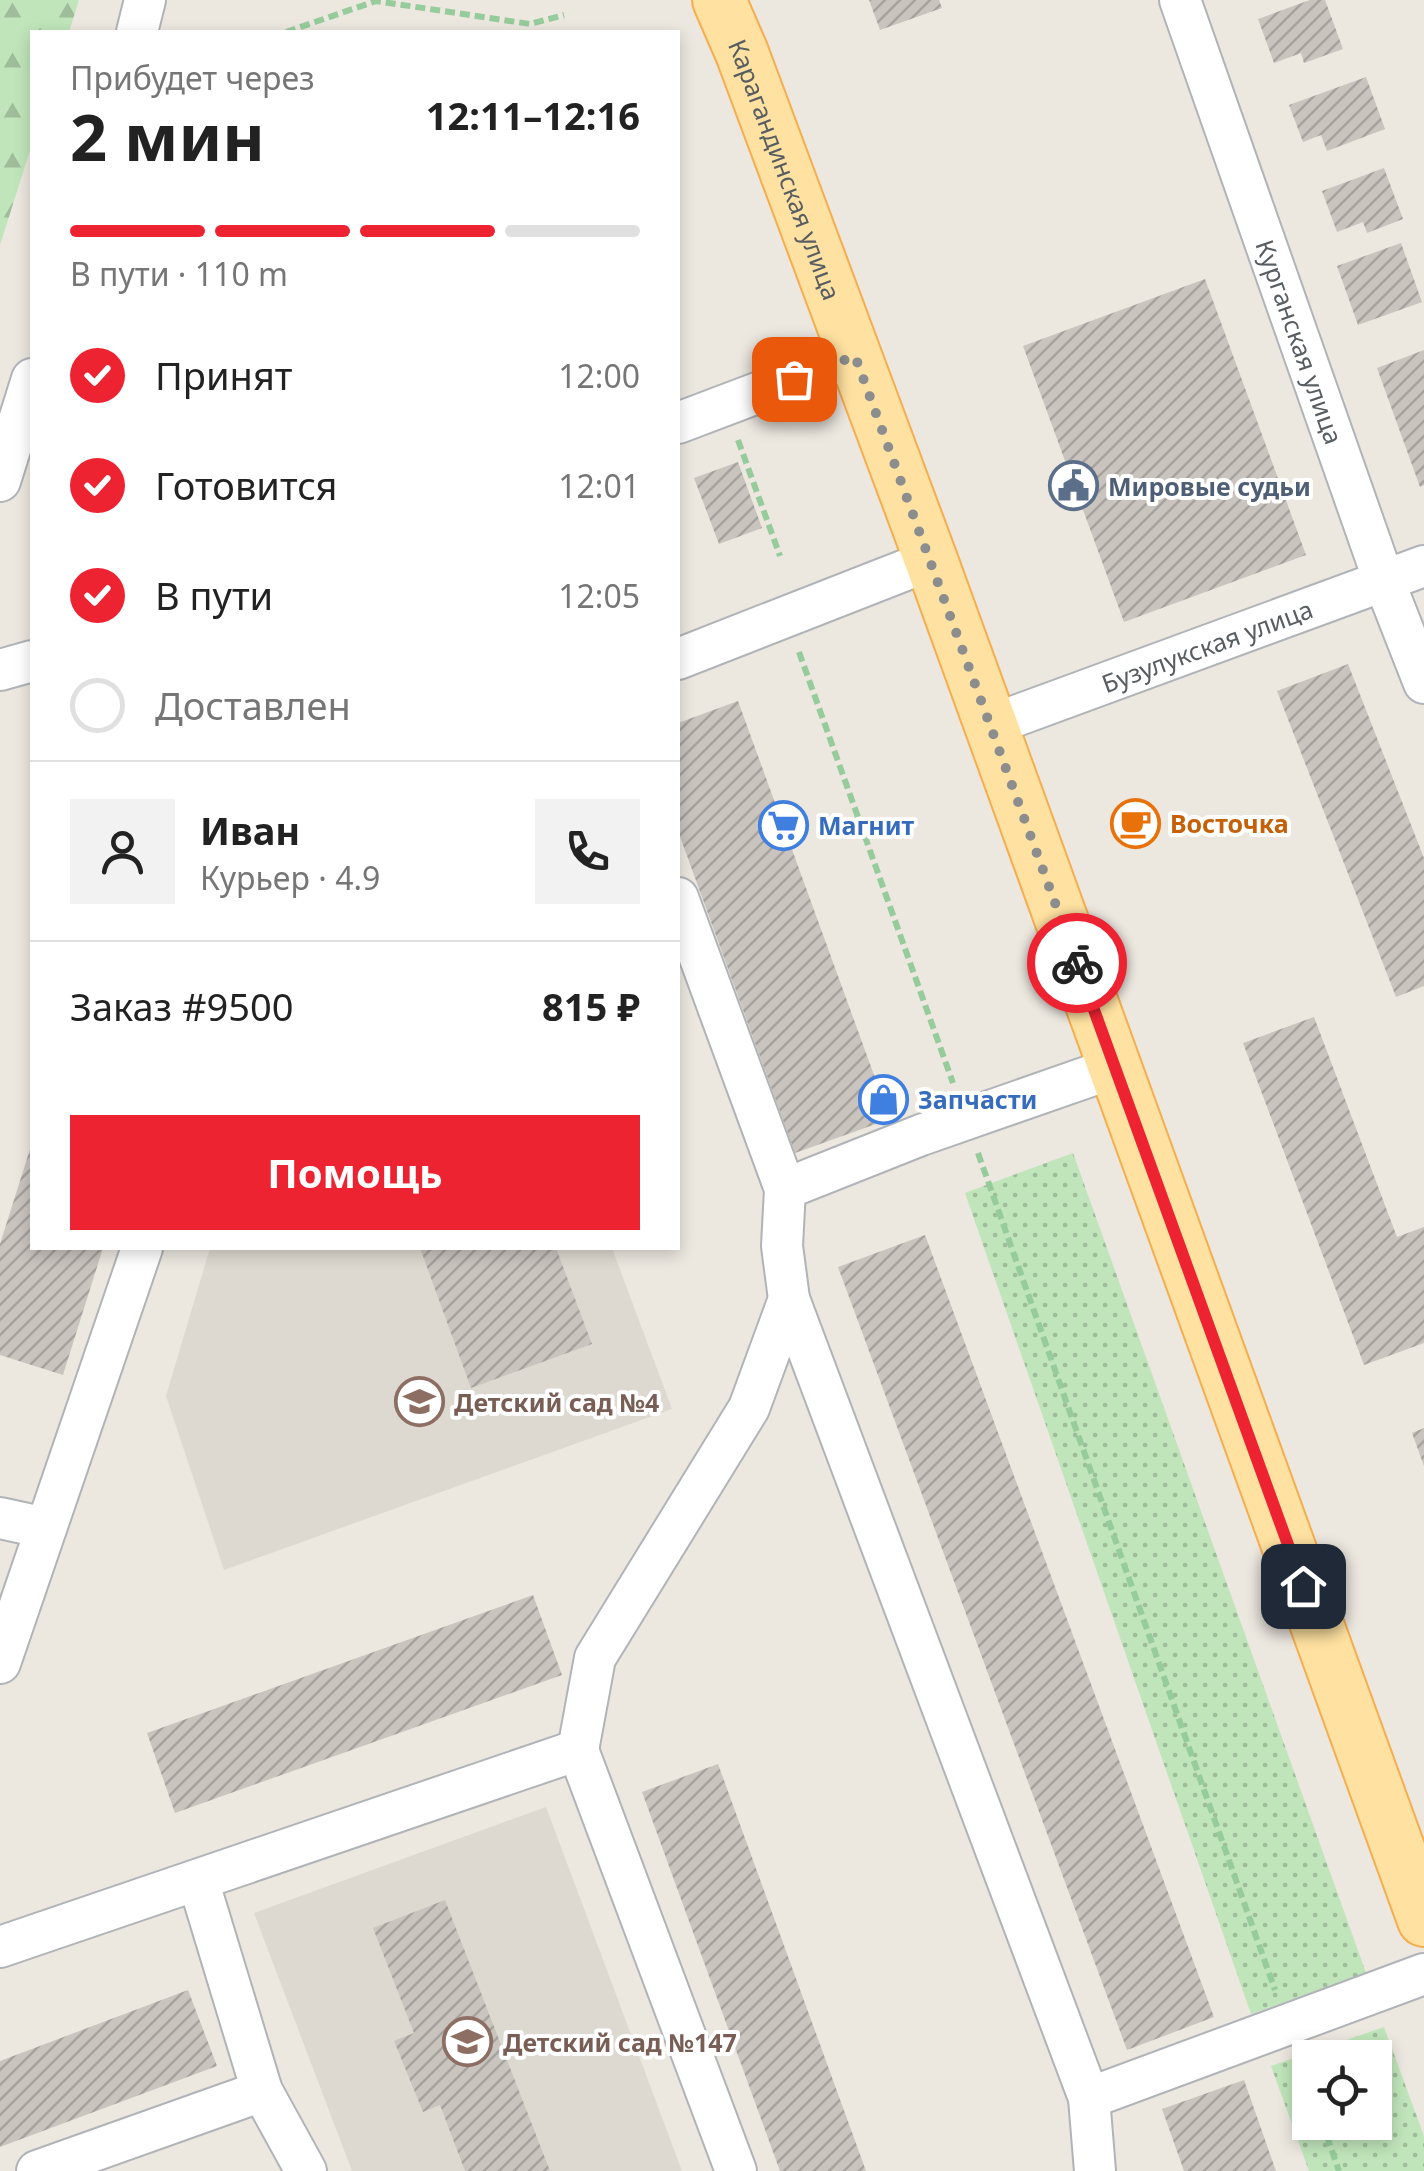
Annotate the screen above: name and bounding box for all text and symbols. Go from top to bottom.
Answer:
street label: Карагандинская улица [721,34,849,304]
text: Прибудет через [70,56,315,99]
text: 12:11–12:16 [426,89,640,141]
text: 2 мин [70,92,265,180]
street label: Курганская улица [1248,235,1351,448]
text: В пути · 110 m [70,252,288,295]
pin [752,337,837,422]
icon: check [70,348,125,403]
text: Принят [155,349,292,401]
icon: bag [767,352,822,407]
text: 12:00 [558,354,640,397]
icon: check [70,458,125,513]
text: Готовится [155,459,337,511]
public building icon: Мировые судьи [1047,460,1099,512]
text: 12:01 [558,464,640,507]
place label: Мировые судьи [1108,469,1311,503]
icon: check [70,568,125,623]
text: В пути [155,569,273,621]
text: 12:05 [558,574,640,617]
street label: Бузулукская улица [1097,591,1317,700]
text: Доставлен [155,679,351,731]
cafe icon: Восточка [1109,797,1161,849]
button: person [70,799,175,904]
button: phone [535,799,640,904]
supermarket icon: Магнит [757,799,809,851]
text: Иван [200,804,300,856]
place label: Восточка [1170,806,1289,840]
place label: Магнит [818,808,915,842]
text: Курьер · 4.9 [200,856,380,899]
courier [1027,913,1127,1013]
icon: bike [1050,936,1105,991]
text: Заказ #9500 [70,980,294,1032]
text: 815 ₽ [542,980,640,1032]
shop icon: Запчасти [857,1073,909,1125]
place label: Запчасти [918,1082,1037,1116]
button: Помощь [70,1115,640,1230]
school or university icon: Детский сад №4 [393,1376,445,1428]
place label: Детский сад №4 [454,1385,659,1419]
pin [1261,1544,1346,1629]
icon: home [1276,1559,1331,1614]
school or university icon: Детский сад №147 [442,2016,494,2068]
place label: Детский сад №147 [503,2025,737,2059]
map controls [1292,2040,1392,2140]
button: locate [1292,2040,1392,2140]

